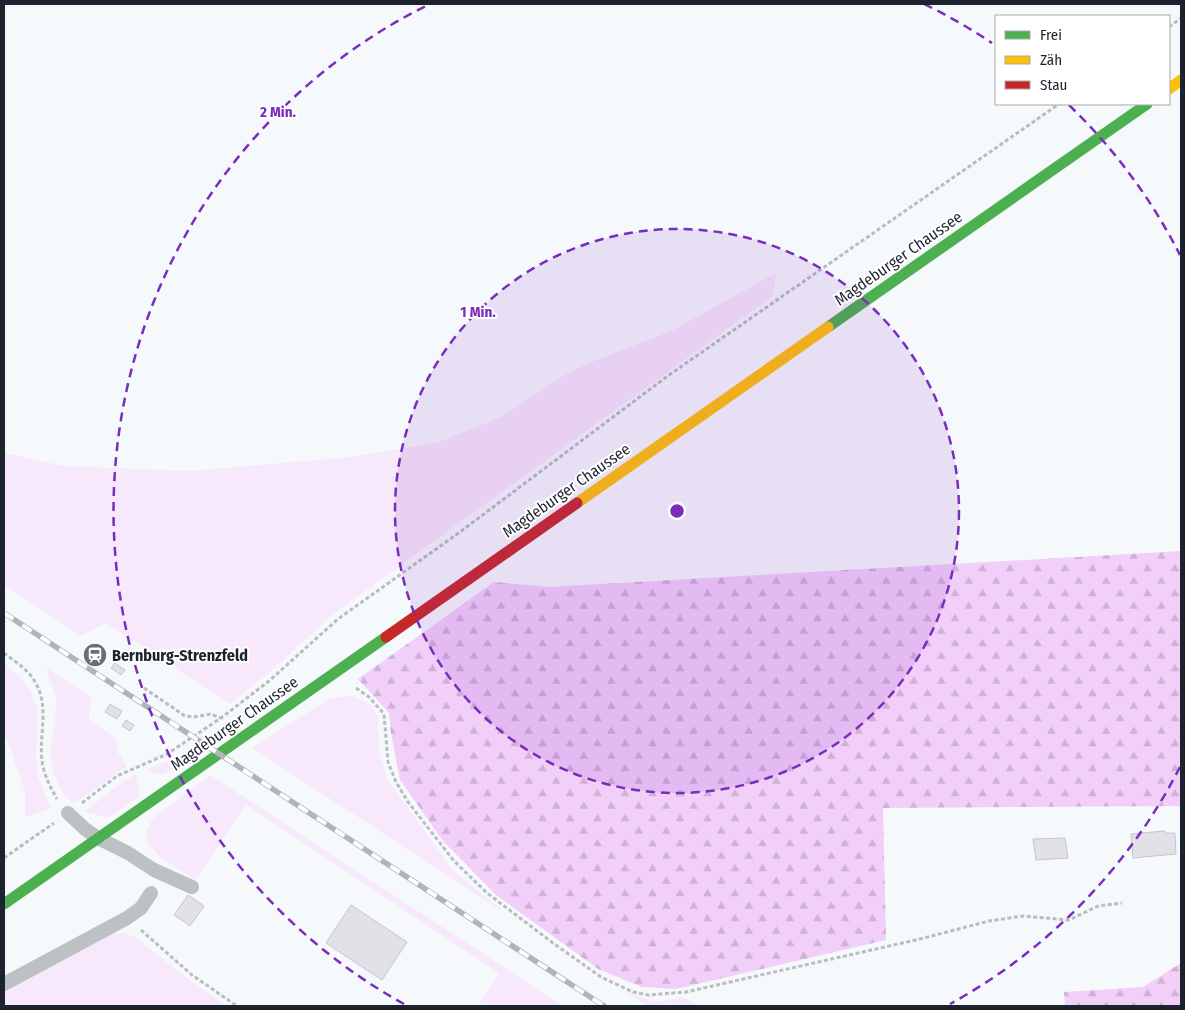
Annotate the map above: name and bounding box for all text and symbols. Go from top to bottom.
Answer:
legend [995,15,1170,105]
text: Frei [1040,26,1062,44]
text: Zäh [1040,51,1062,69]
text: Stau [1040,76,1067,94]
text: 2 Min. [259,103,297,121]
street label: Magdeburger Chaussee [831,207,966,310]
text: 1 Min. [460,303,496,321]
street label: Magdeburger Chaussee [499,439,634,542]
centre of rings [668,502,686,520]
station icon: Bernburg-Strenzfeld [82,642,108,668]
place label: Bernburg-Strenzfeld [112,646,248,665]
street label: Magdeburger Chaussee [167,672,302,775]

